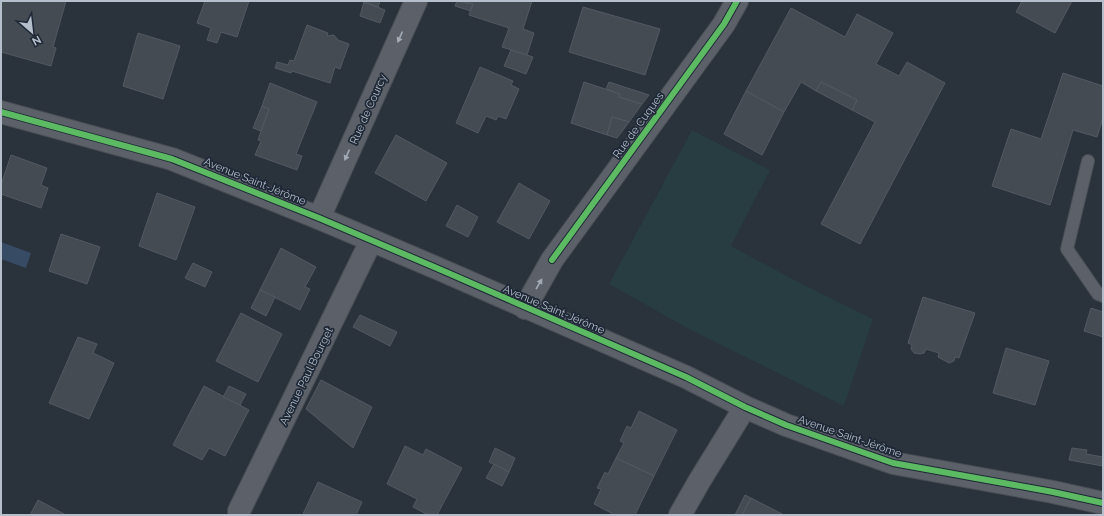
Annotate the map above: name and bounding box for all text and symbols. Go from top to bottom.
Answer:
north arrow [12,12,52,52]
one-way arrow [397,31,403,42]
text: N [30,33,43,48]
street label: Rue de Courcy [347,72,390,146]
street label: Rue de Cuques [610,90,667,161]
one-way arrow [344,150,350,161]
street label: Avenue Saint-Jérôme [202,155,308,208]
one-way arrow [535,278,542,290]
street label: Avenue Saint-Jérôme [501,282,607,337]
street label: Avenue Paul Bourget [277,325,336,427]
street label: Avenue Saint-Jérôme [796,413,904,461]

